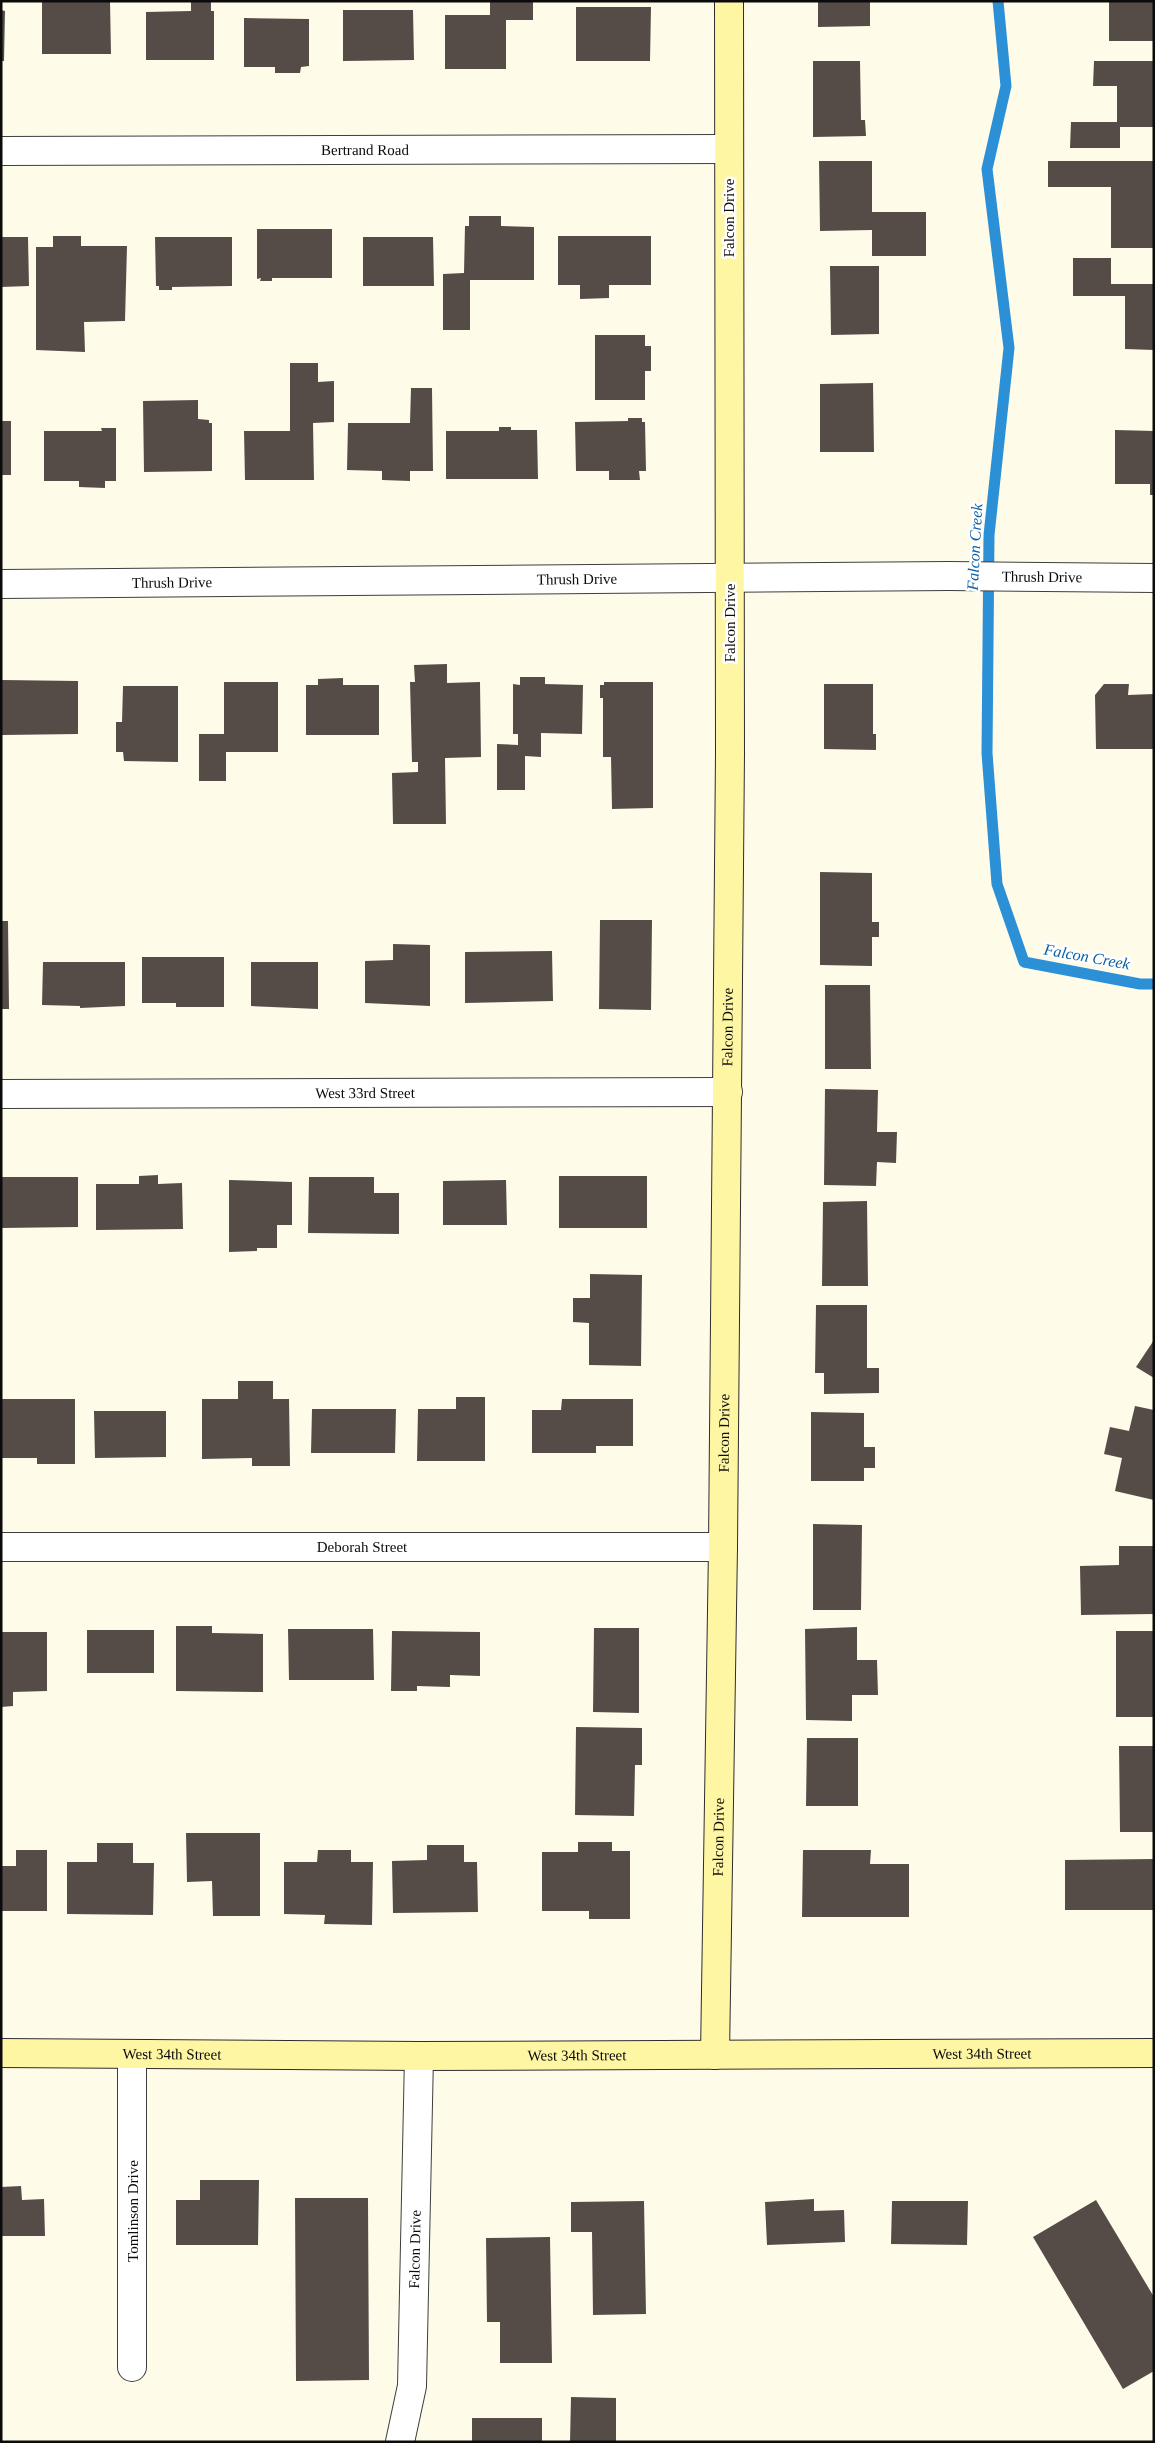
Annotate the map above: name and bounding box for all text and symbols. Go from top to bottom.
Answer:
street label: Bertrand Road [321,142,410,158]
street label: Falcon Drive [721,178,737,257]
water label: Falcon Creek [964,502,985,592]
street label: Thrush Drive [1002,569,1083,585]
street label: Thrush Drive [537,571,618,587]
street label: Thrush Drive [132,574,213,591]
street label: Falcon Drive [722,583,738,662]
water label: Falcon Creek [1042,940,1132,973]
street label: Falcon Drive [719,987,736,1067]
street label: West 33rd Street [315,1085,416,1101]
street label: Falcon Drive [716,1393,732,1473]
street label: Deborah Street [317,1539,408,1555]
street label: Falcon Drive [710,1797,727,1877]
street label: West 34th Street [933,2045,1032,2062]
street label: West 34th Street [123,2046,222,2063]
street label: West 34th Street [528,2047,627,2064]
street label: Tomlinson Drive [125,2160,141,2262]
street label: Falcon Drive [406,2209,424,2289]

